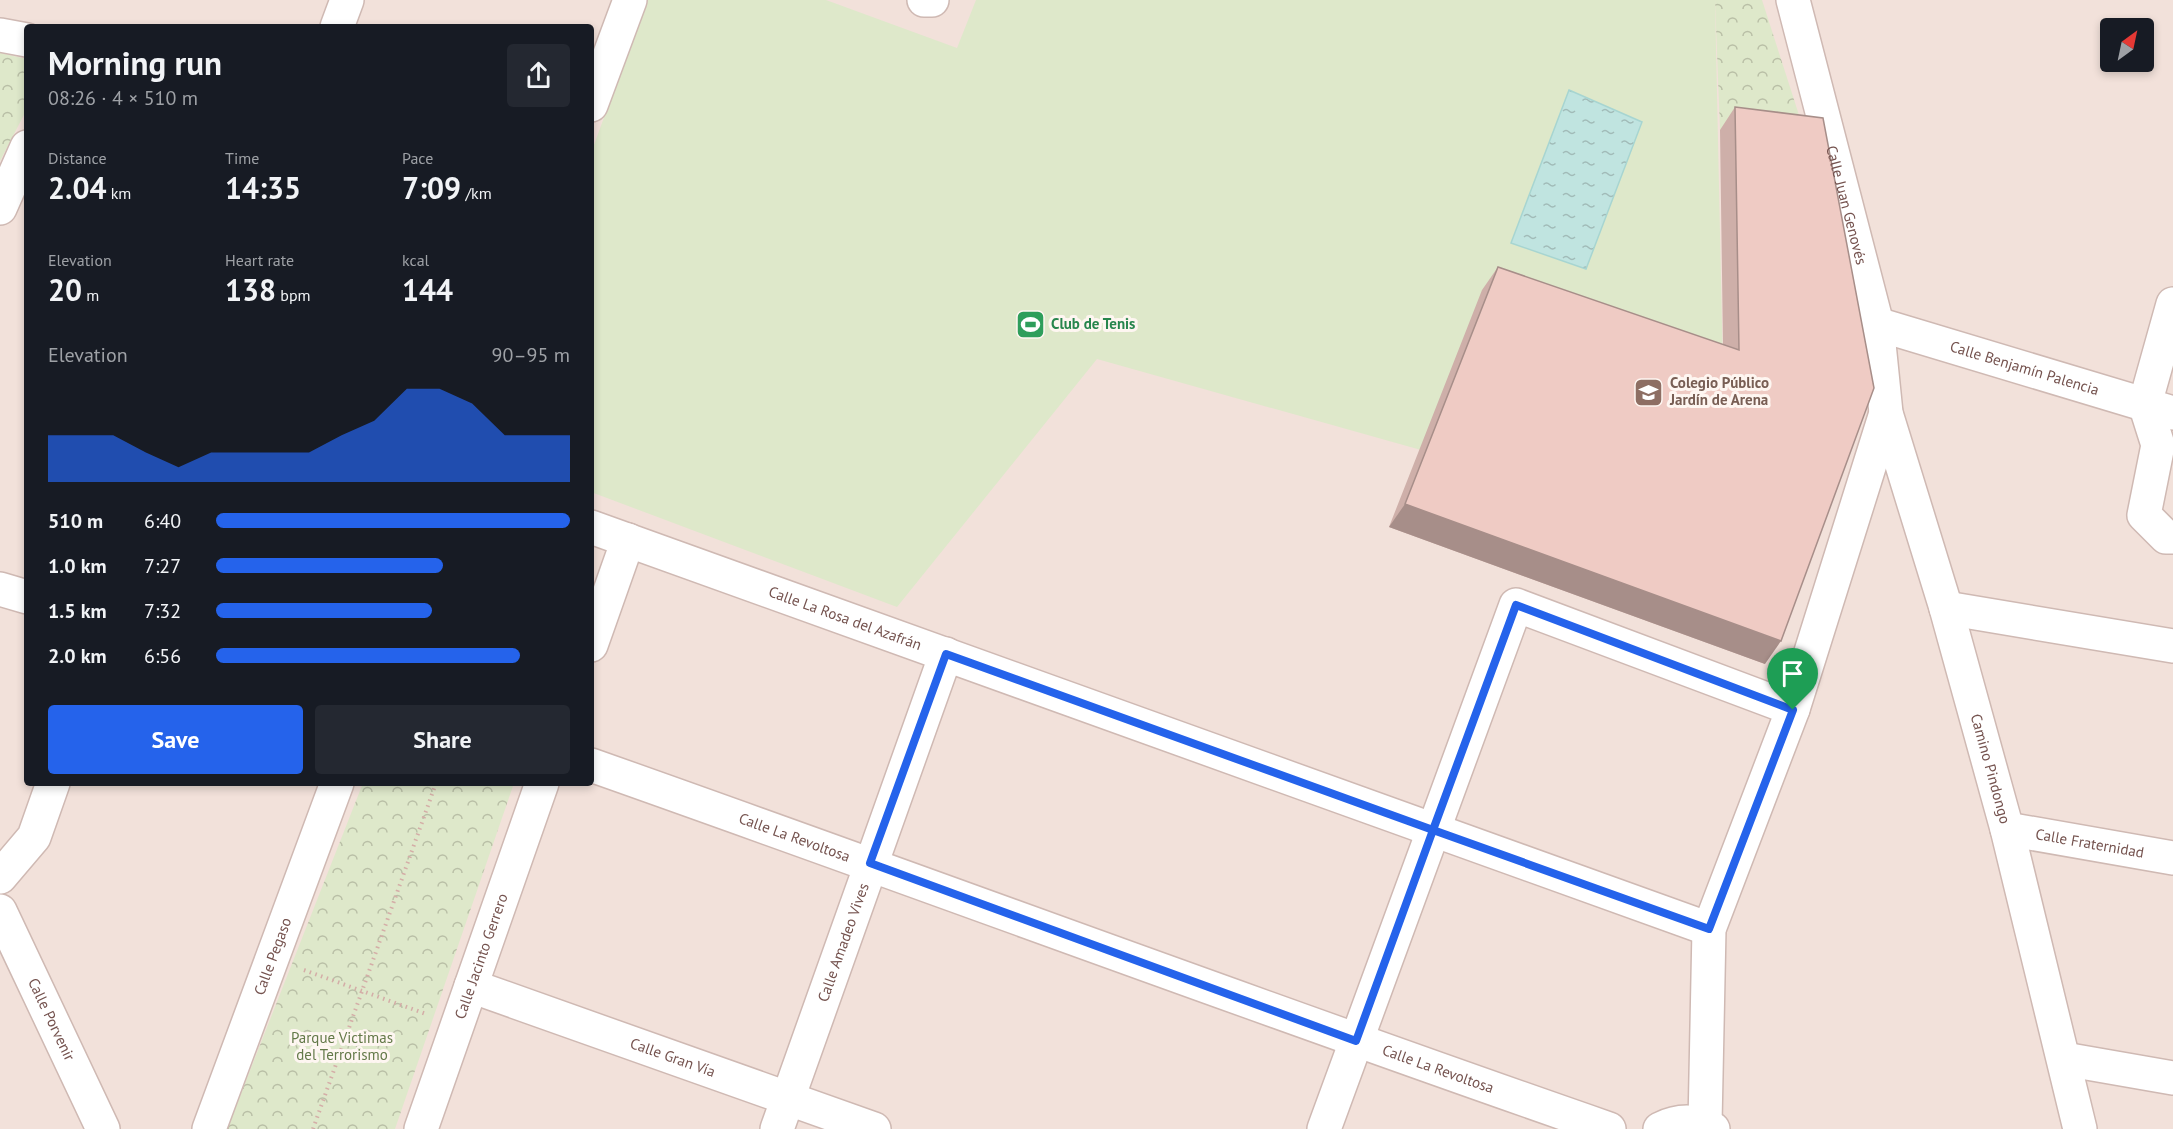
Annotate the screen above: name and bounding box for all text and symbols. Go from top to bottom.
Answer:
north arrow [2100,18,2154,72]
map controls [2100,18,2154,72]
text: Morning run [48,41,222,84]
button: share [507,44,570,107]
text: 08:26 · 4 × 510 m [48,85,198,111]
street label: Calle Juan Genovés [1822,144,1871,267]
text: Distance [48,148,107,168]
text: Time [225,148,259,168]
text: Pace [402,148,433,168]
text: 2.04 [48,168,106,207]
text: 14:35 [225,168,301,207]
text: 7:09 [402,168,461,207]
text: km [106,183,131,203]
text: /km [461,183,492,203]
text: Elevation [48,250,112,270]
text: Heart rate [225,250,294,270]
text: kcal [402,250,429,270]
text: 20 [48,270,82,309]
text: 138 [225,270,276,309]
text: 144 [402,270,453,309]
text: m [82,285,99,305]
text: bpm [276,285,311,305]
sports icon: Club de Tenis [1014,308,1046,340]
place label: Club de Tenis [1051,314,1135,333]
street label: Calle Benjamín Palencia [1948,337,2101,399]
text: Elevation [48,342,128,368]
text: 90–95 m [492,342,570,368]
place label: Colegio Público Jardín de Arena [1669,373,1769,409]
school or university icon: Colegio Público Jardín de Arena [1633,376,1665,408]
text: 510 m [48,508,103,534]
text: 6:40 [144,508,181,534]
text: 1.0 km [48,553,107,579]
text: 7:27 [144,553,181,579]
street label: Calle La Rosa del Azafrán [766,582,924,654]
text: 1.5 km [48,598,107,624]
text: 7:32 [144,598,181,624]
text: 2.0 km [48,643,107,669]
text: 6:56 [144,643,181,669]
pin [1767,648,1818,710]
icon: arrive [1776,657,1809,690]
button: Save [48,705,303,774]
button: Share [315,705,570,774]
street label: Camino Pindongo [1967,712,2015,826]
street label: Calle La Revoltosa [736,808,853,866]
street label: Calle Fraternidad [2034,824,2146,862]
street label: Calle Amadeo Vives [813,880,873,1004]
street label: Calle Jacinto Gerrero [450,891,512,1021]
street label: Calle Pegaso [249,915,295,998]
street label: Calle Porvenir [24,975,79,1064]
park label: Parque Victimas del Terrorismo [291,1028,393,1064]
street label: Calle Gran Vía [628,1033,718,1081]
street label: Calle La Revoltosa [1380,1040,1496,1097]

